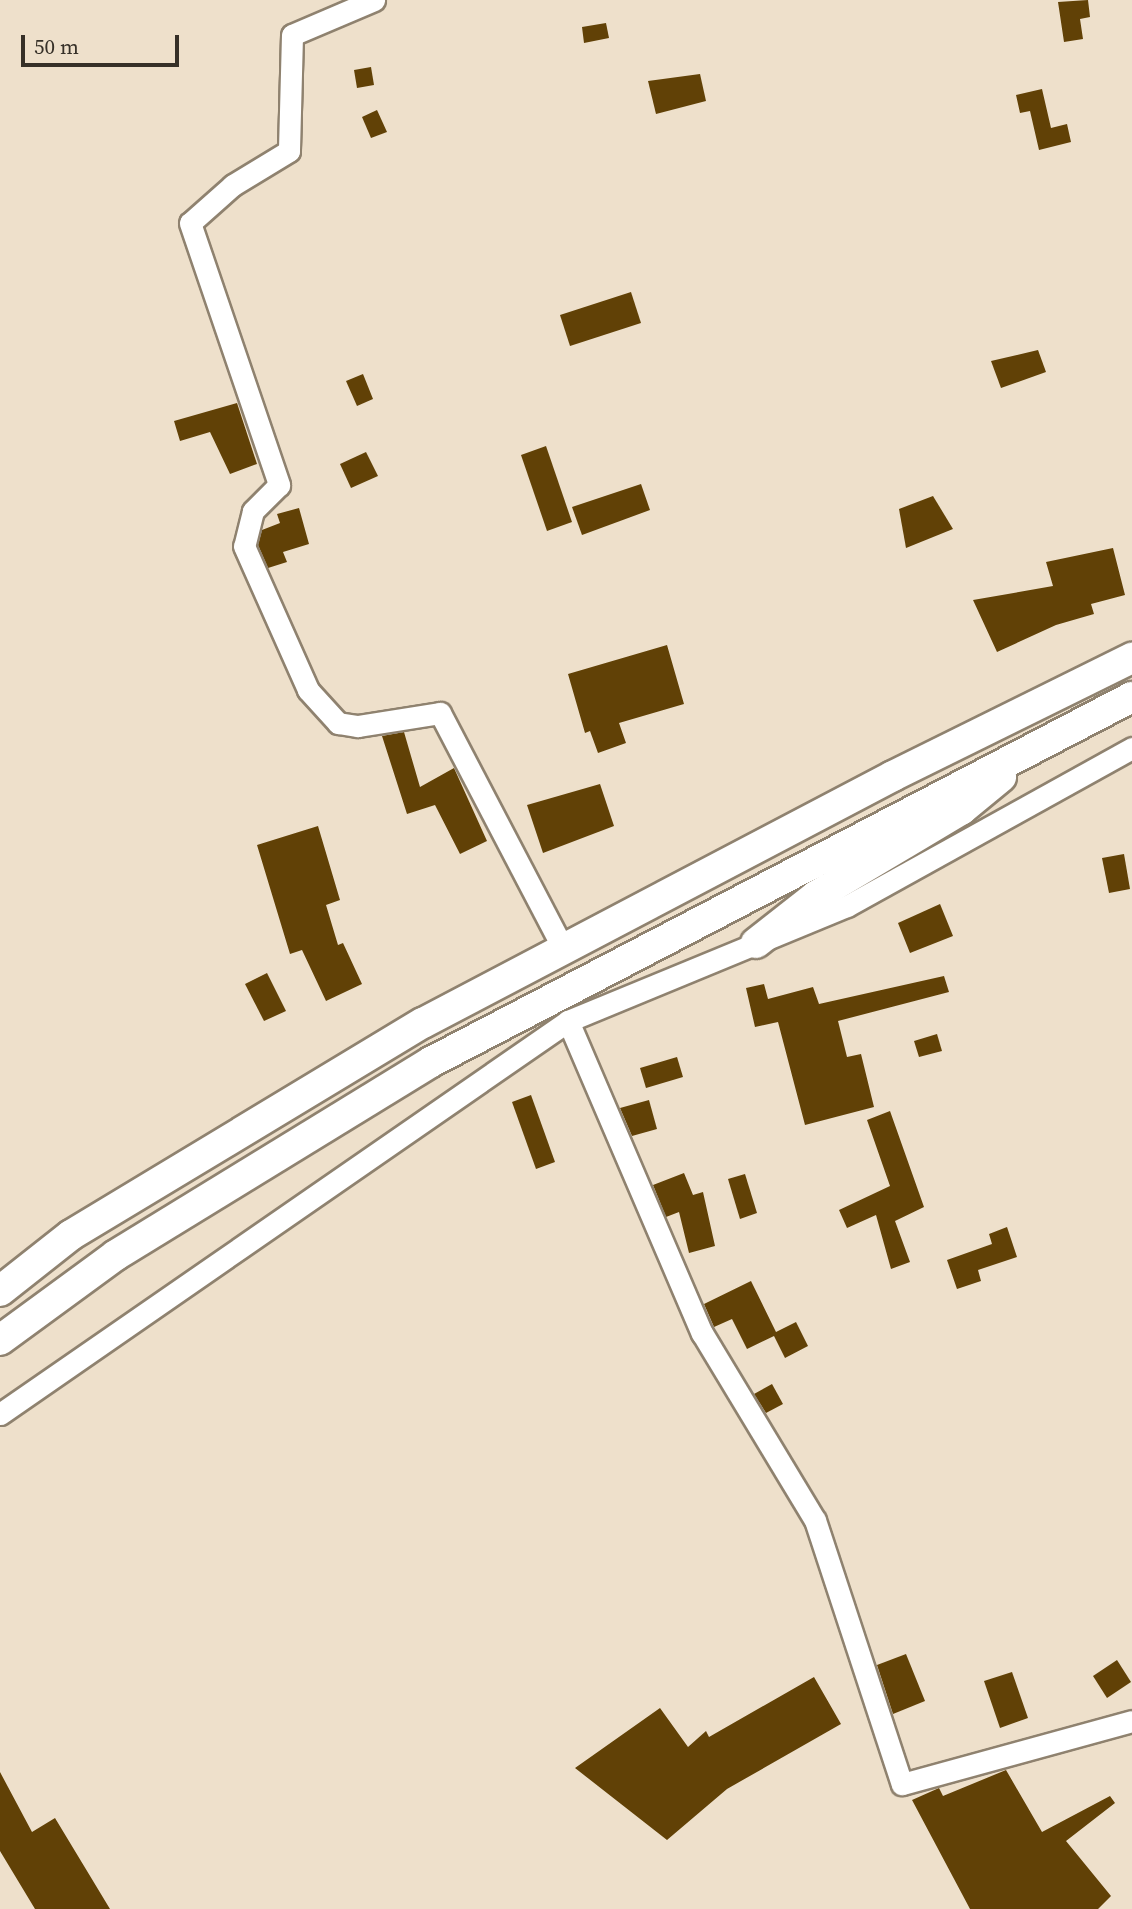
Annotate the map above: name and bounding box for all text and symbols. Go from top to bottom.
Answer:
scale bar [24,21,182,65]
text: 50 m [34,32,79,61]

